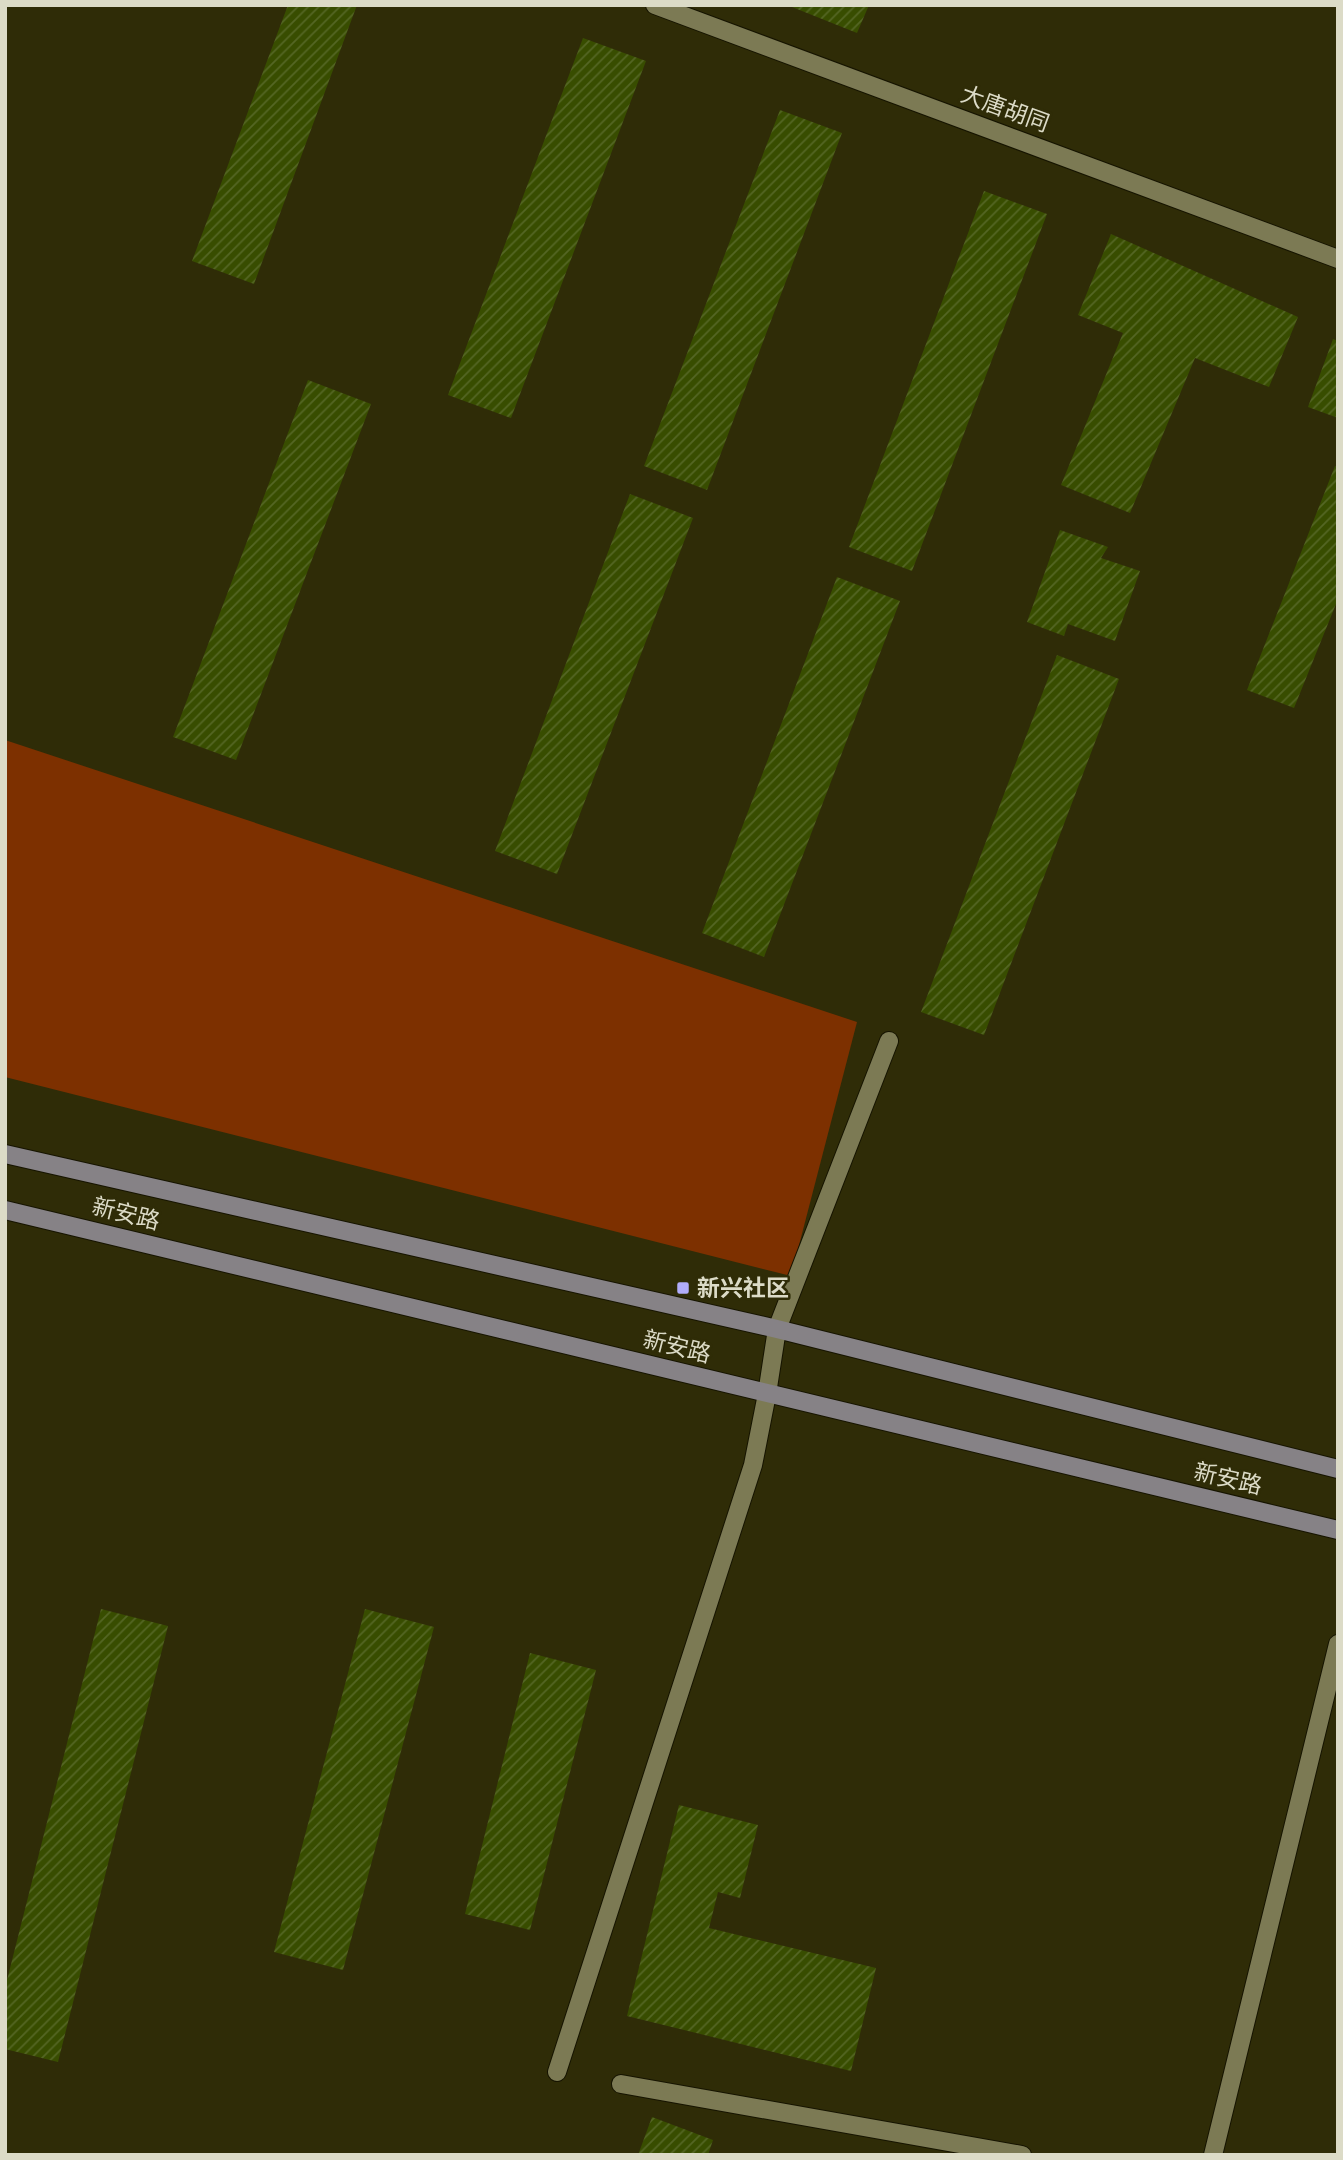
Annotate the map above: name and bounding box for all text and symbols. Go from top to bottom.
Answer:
street label: 大唐胡同 [956,79,1054,139]
street label: 新安路 [89,1191,163,1237]
place label: 新兴社区 [697,1273,789,1304]
marker: 新兴社区 [675,1280,691,1296]
street label: 新安路 [640,1324,714,1370]
street label: 新安路 [1191,1456,1265,1502]

